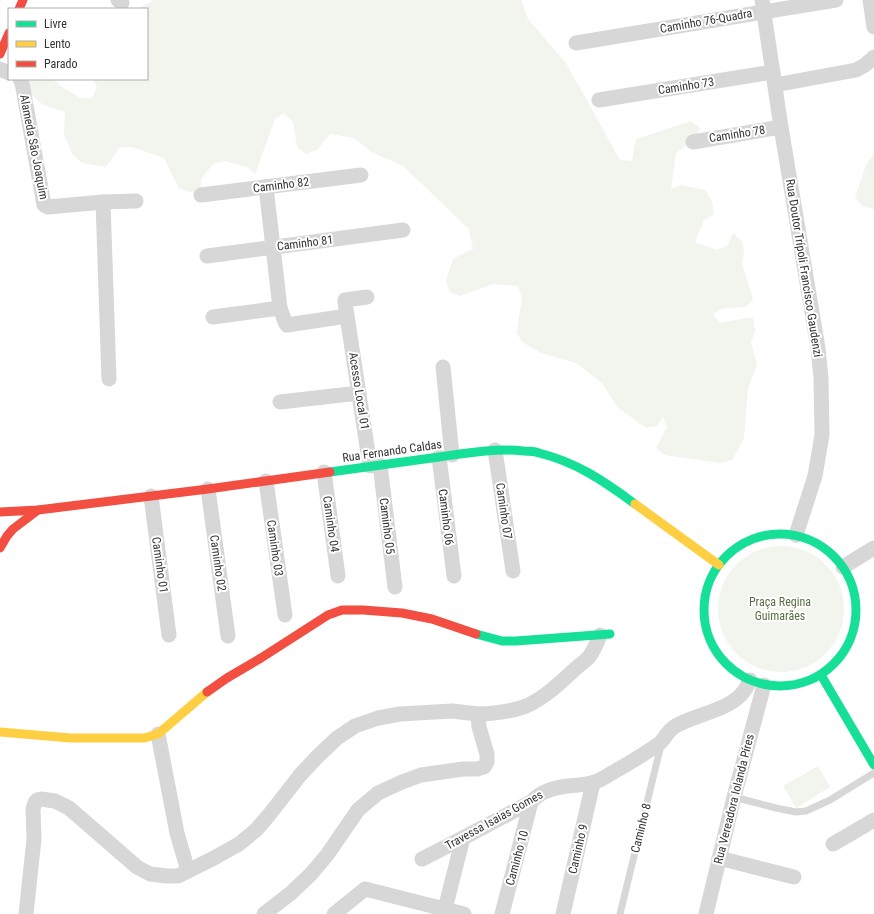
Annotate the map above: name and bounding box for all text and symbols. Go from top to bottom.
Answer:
street label: Caminho 76-Quadra [659,6,753,36]
legend [8,8,148,80]
text: Livre [44,17,67,31]
text: Lento [44,37,71,51]
text: Parado [44,57,77,71]
street label: Caminho 73 [657,75,715,97]
street label: Alameda São Joaquim [17,93,51,201]
street label: Caminho 78 [708,123,766,145]
street label: Caminho 82 [252,175,310,195]
street label: Rua Doutor Trípoli Francisco Gaudenzi [783,178,825,358]
street label: Caminho 81 [276,233,334,253]
street label: Acesso Local 01 [346,351,372,431]
street label: Rua Fernando Caldas [341,437,443,465]
street label: Caminho 07 [493,482,515,540]
street label: Caminho 06 [436,488,456,546]
street label: Caminho 04 [320,495,342,553]
street label: Caminho 05 [377,497,397,555]
street label: Caminho 03 [264,519,286,577]
street label: Caminho 02 [207,534,229,592]
street label: Caminho 01 [149,536,171,594]
park label: Praça Regina Guimarães [749,595,811,623]
street label: Rua Vereadora Iolanda Píres [711,733,757,865]
street label: Travessa Isaias Gomes [443,787,545,853]
street label: Caminho 8 [628,802,654,854]
street label: Caminho 9 [565,823,591,875]
street label: Caminho 10 [503,829,531,887]

